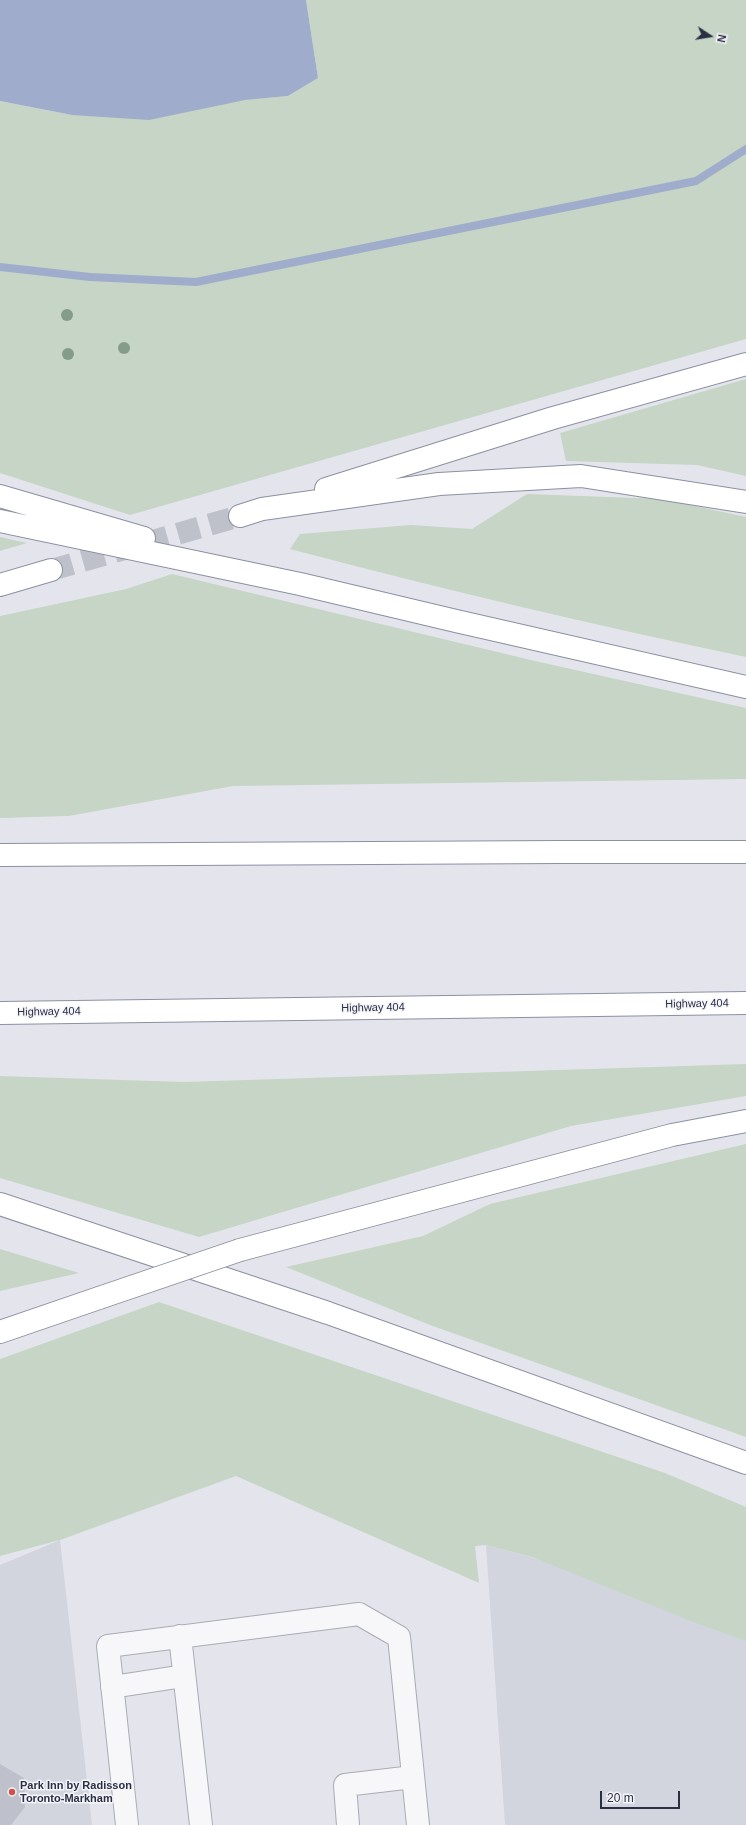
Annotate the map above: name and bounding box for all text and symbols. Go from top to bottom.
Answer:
north arrow [690,16,730,56]
text: N [715,33,728,44]
street label: Highway 404 [665,997,729,1011]
street label: Highway 404 [341,1001,405,1015]
street label: Highway 404 [17,1005,81,1019]
place label: Park Inn by Radisson Toronto-Markham [20,1779,132,1805]
scale bar [602,1783,682,1809]
marker: Park Inn by Radisson Toronto-Markham [7,1787,17,1797]
text: 20 m [607,1791,634,1805]

